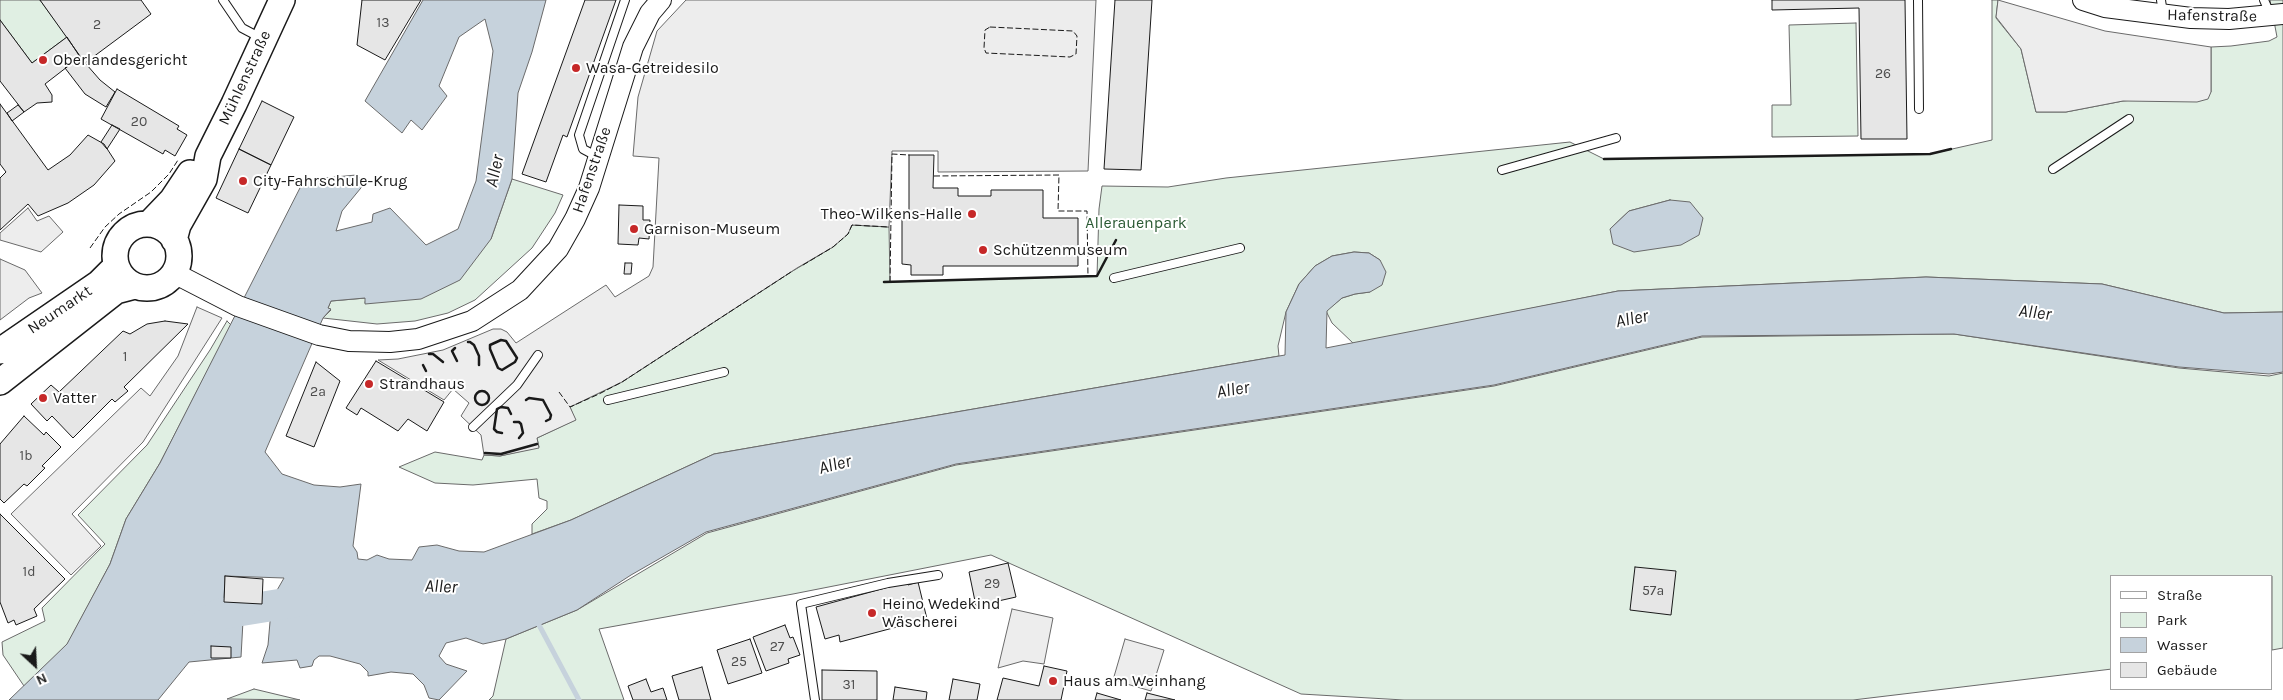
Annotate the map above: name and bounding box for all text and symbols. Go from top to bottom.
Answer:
street label: Hafenstraße [2167,6,2257,26]
house number: 13 [377,15,389,31]
house number: 2 [93,17,101,33]
street label: Mühlenstraße [215,28,275,128]
place label: Oberlandesgericht [53,50,188,70]
marker: Oberlandesgericht [37,54,49,66]
place label: Wasa-Getreidesilo [586,58,719,78]
marker: Wasa-Getreidesilo [570,62,582,74]
house number: 26 [1875,66,1891,82]
house number: 20 [131,114,147,130]
street label: Hafenstraße [568,124,616,216]
water label: Aller [481,153,509,189]
place label: City-Fahrschule-Krug [253,171,407,191]
marker: City-Fahrschule-Krug [237,175,249,187]
place label: Theo-Wilkens-Halle [821,204,962,224]
marker: Theo-Wilkens-Halle [966,208,978,220]
park label: Allerauenpark [1085,213,1187,233]
place label: Garnison-Museum [644,219,780,239]
marker: Garnison-Museum [628,223,640,235]
place label: Schützenmuseum [993,240,1128,260]
marker: Schützenmuseum [977,244,989,256]
street label: Neumarkt [24,282,96,338]
water label: Aller [2017,300,2053,326]
water label: Aller [1614,305,1650,333]
house number: 1 [123,349,127,365]
place label: Strandhaus [379,374,465,394]
water label: Aller [1215,377,1251,403]
marker: Strandhaus [363,378,375,390]
house number: 2a [310,384,326,400]
place label: Vatter [53,388,96,408]
marker: Vatter [37,392,49,404]
house number: 1b [20,448,32,464]
water label: Aller [816,451,854,479]
house number: 1d [23,564,35,580]
legend [2110,575,2273,690]
water label: Aller [424,576,458,598]
house number: 29 [984,576,1000,592]
house number: 57a [1642,583,1664,599]
text: Straße [2157,586,2202,604]
place label: Heino Wedekind Wäscherei [882,594,1001,632]
marker: Heino Wedekind Wäscherei [866,607,878,619]
text: Park [2157,611,2187,629]
text: Wasser [2157,636,2207,654]
house number: 27 [770,639,784,655]
north arrow [10,640,60,690]
house number: 25 [731,654,747,670]
text: Gebäude [2157,661,2217,679]
text: N [33,669,50,689]
place label: Haus am Weinhang [1063,671,1206,691]
marker: Haus am Weinhang [1047,675,1059,687]
house number: 31 [843,677,855,693]

